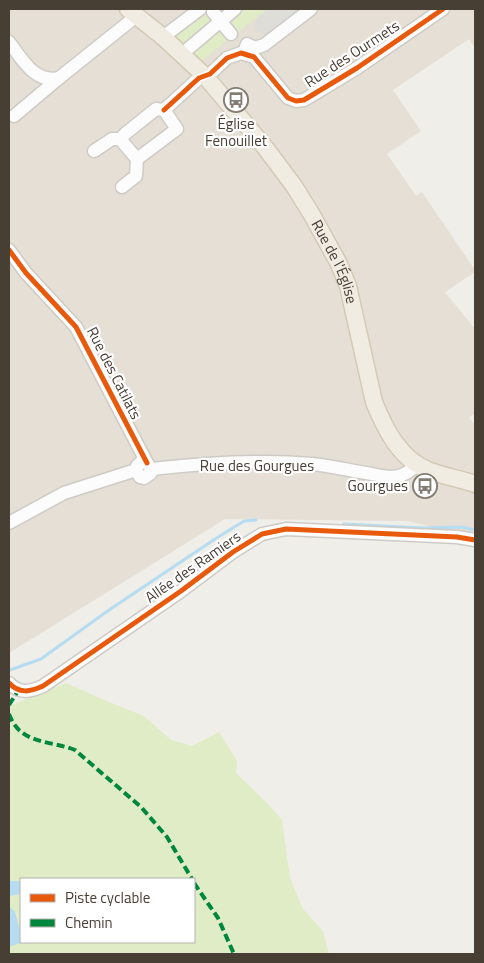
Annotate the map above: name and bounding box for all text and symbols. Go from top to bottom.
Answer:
street label: Rue des Ourmets [300,14,404,93]
bus stop icon: Église Fenouillet [223,87,249,113]
place label: Église Fenouillet [205,112,268,152]
street label: Rue de l'Église [306,215,364,306]
street label: Rue des Catilats [81,322,148,423]
street label: Rue des Gourgues [200,454,314,477]
bus stop icon: Gourgues [412,473,438,499]
place label: Gourgues [348,474,408,497]
street label: Allée des Ramiers [140,525,245,608]
legend [20,878,195,943]
text: Piste cyclable [65,886,150,909]
text: Chemin [65,911,113,934]

